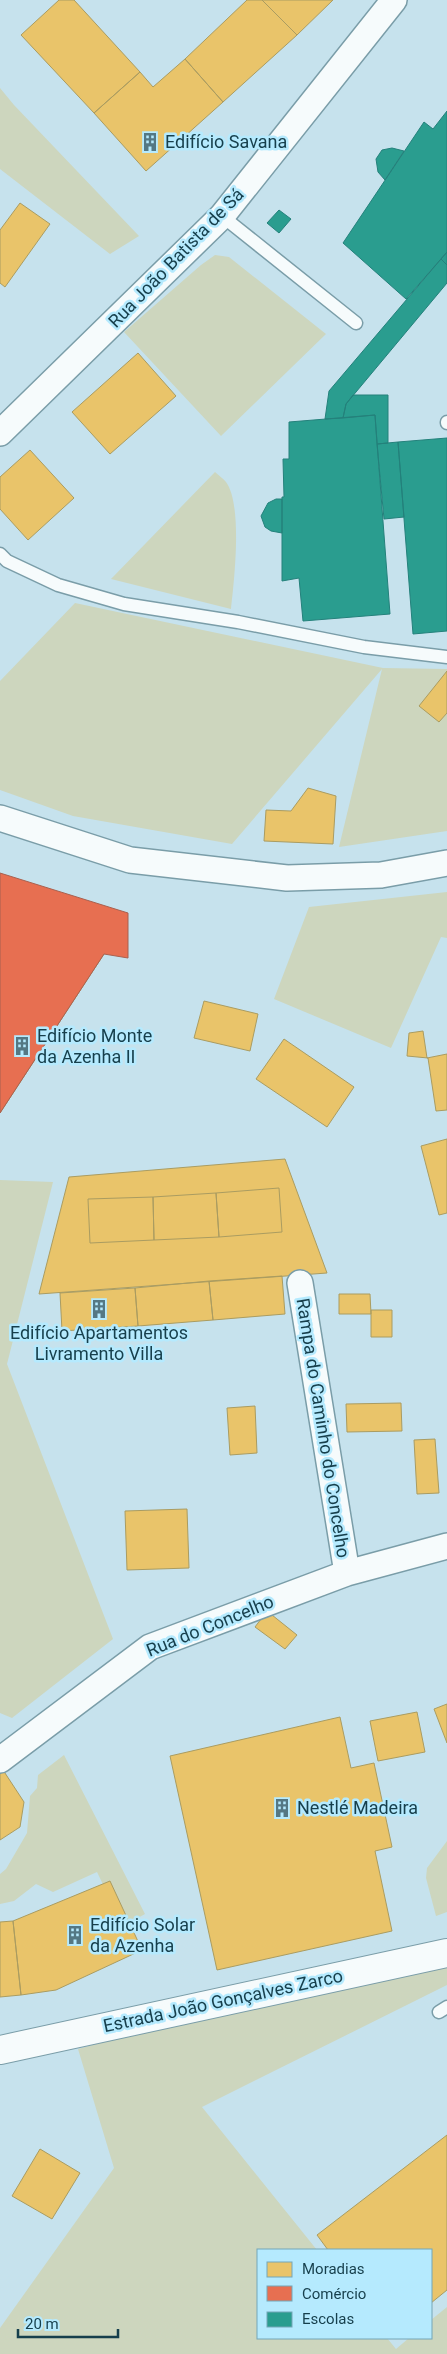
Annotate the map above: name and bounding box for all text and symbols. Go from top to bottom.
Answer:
building icon: Edifício Savana [139,131,161,153]
place label: Edifício Savana [165,131,287,152]
street label: Rua João Batista de Sá [104,184,248,332]
place label: Edifício Monte da Azenha II [37,1025,152,1067]
building icon: Edifício Monte da Azenha II [11,1035,33,1057]
street label: Rampa do Caminho do Concelho [293,1297,354,1559]
building icon: Edifício Apartamentos Livramento Villa [88,1298,110,1320]
place label: Edifício Apartamentos Livramento Villa [10,1322,188,1364]
street label: Rua do Concelho [143,1590,277,1661]
building icon: Nestlé Madeira [271,1797,293,1819]
place label: Nestlé Madeira [297,1797,418,1818]
place label: Edifício Solar da Azenha [90,1914,195,1956]
building icon: Edifício Solar da Azenha [64,1924,86,1946]
street label: Estrada João Gonçalves Zarco [101,1965,345,2036]
legend [257,2249,432,2339]
text: Moradias [302,2260,365,2278]
text: Comércio [302,2285,366,2303]
scale bar [18,2306,118,2338]
text: Escolas [302,2310,354,2328]
text: 20 m [25,2315,59,2333]

